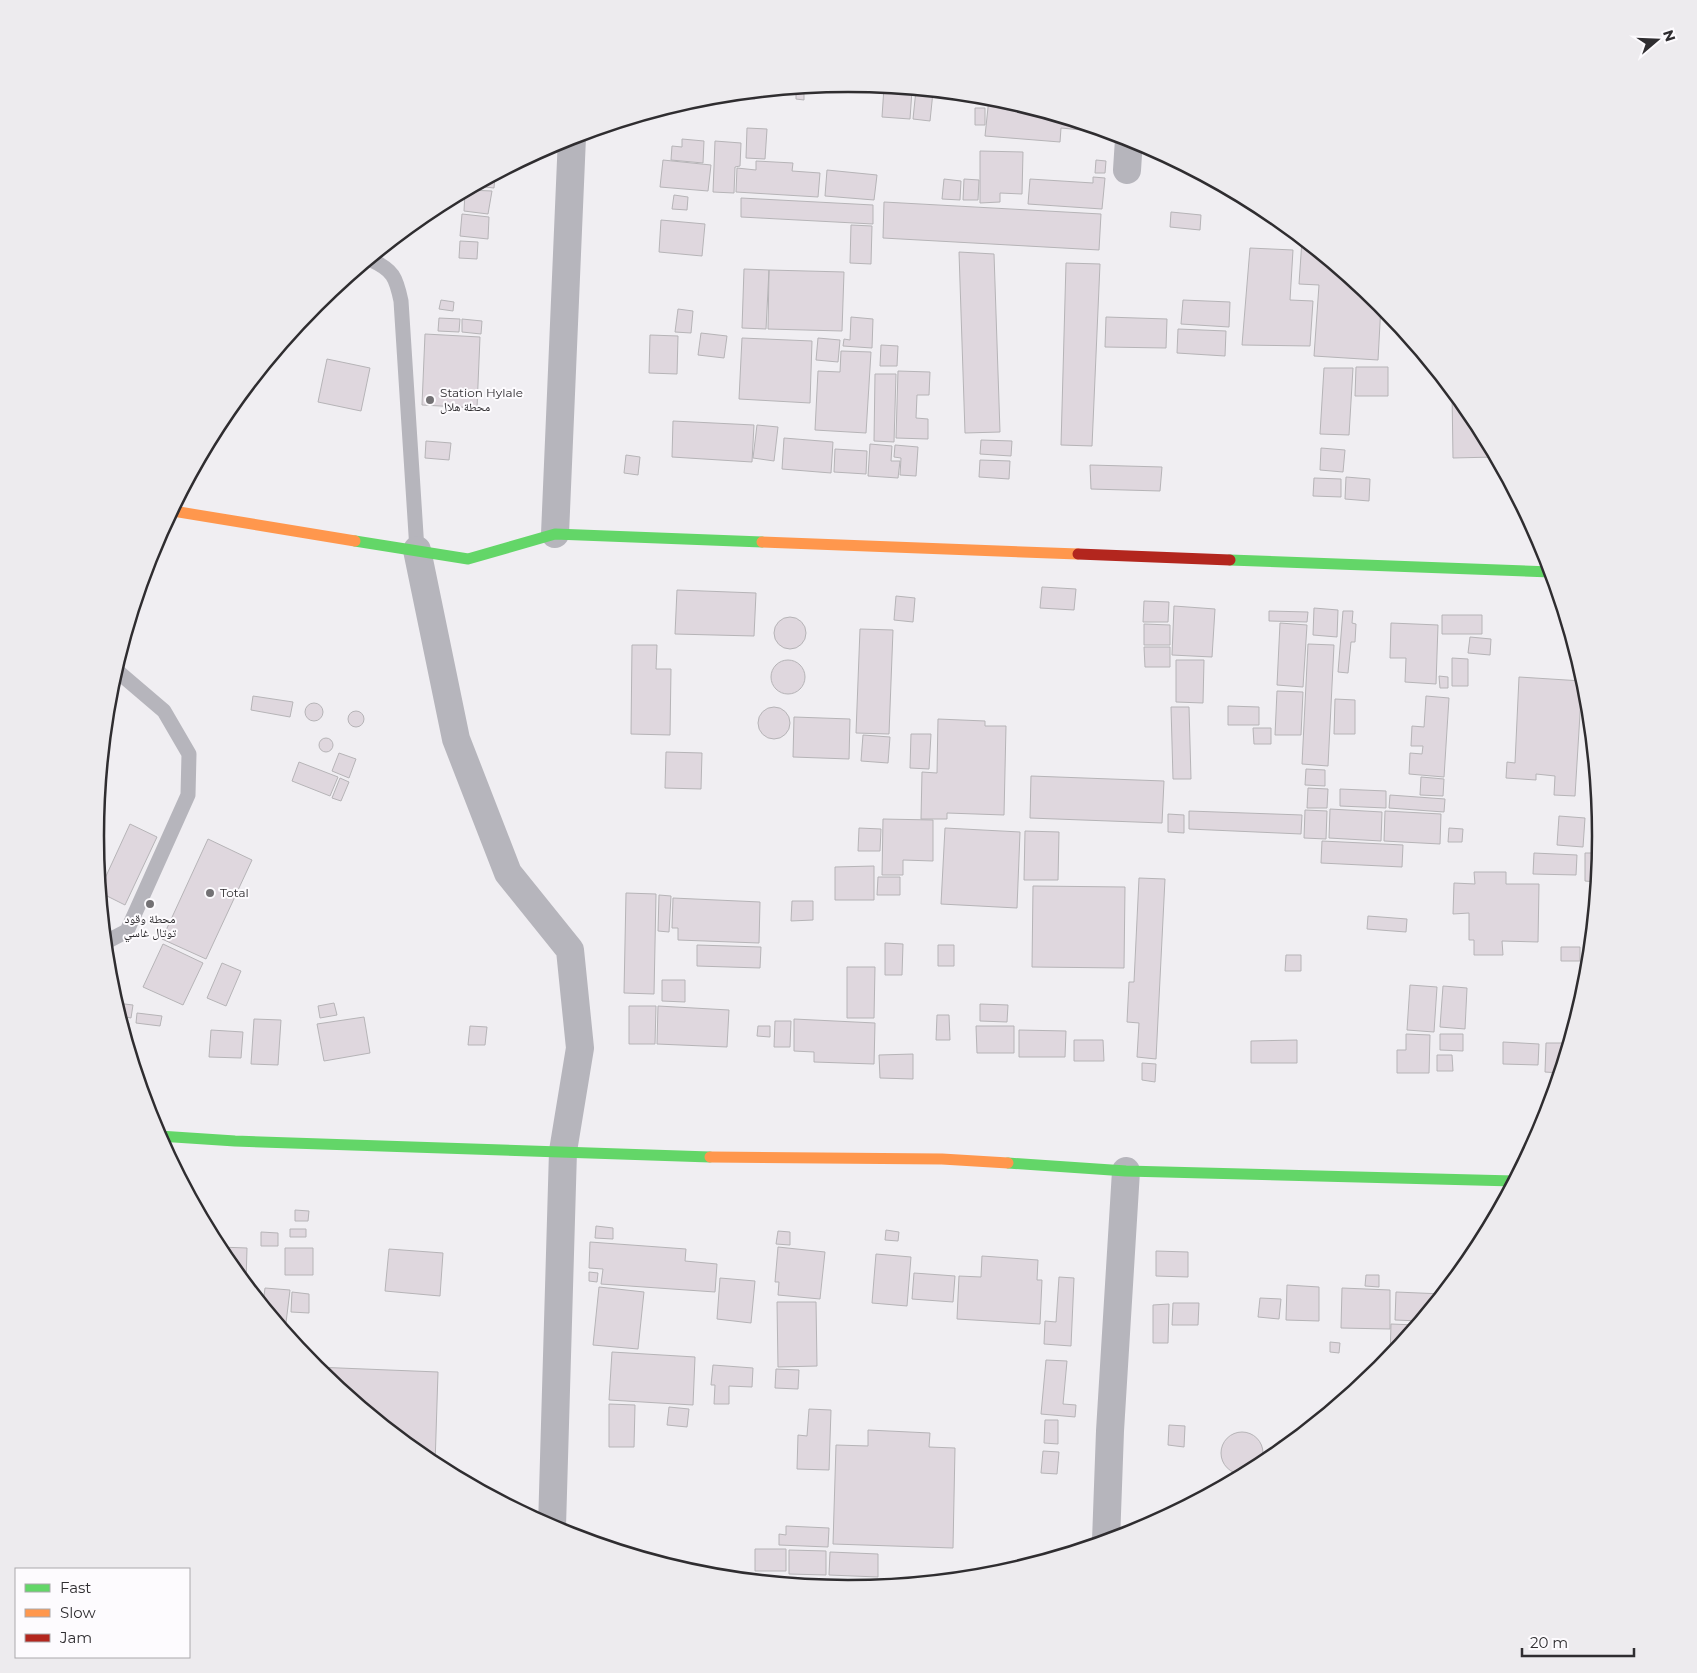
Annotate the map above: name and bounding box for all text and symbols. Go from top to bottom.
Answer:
north arrow [1632,15,1682,65]
text: N [1659,27,1680,44]
place label: Station Hylale محطة هلال [440,385,523,414]
marker: Station Hylale محطة هلال [424,394,436,406]
place label: Total [220,885,249,900]
marker: Total [204,887,216,899]
marker: محطة وقود توتال غاسي [144,898,156,910]
place label: محطة وقود توتال غاسي [124,911,177,943]
legend [15,1568,190,1658]
text: Fast [60,1578,91,1597]
text: Slow [60,1603,96,1622]
scale bar [1522,1626,1634,1658]
text: Jam [59,1628,92,1647]
text: 20 m [1530,1633,1568,1652]

